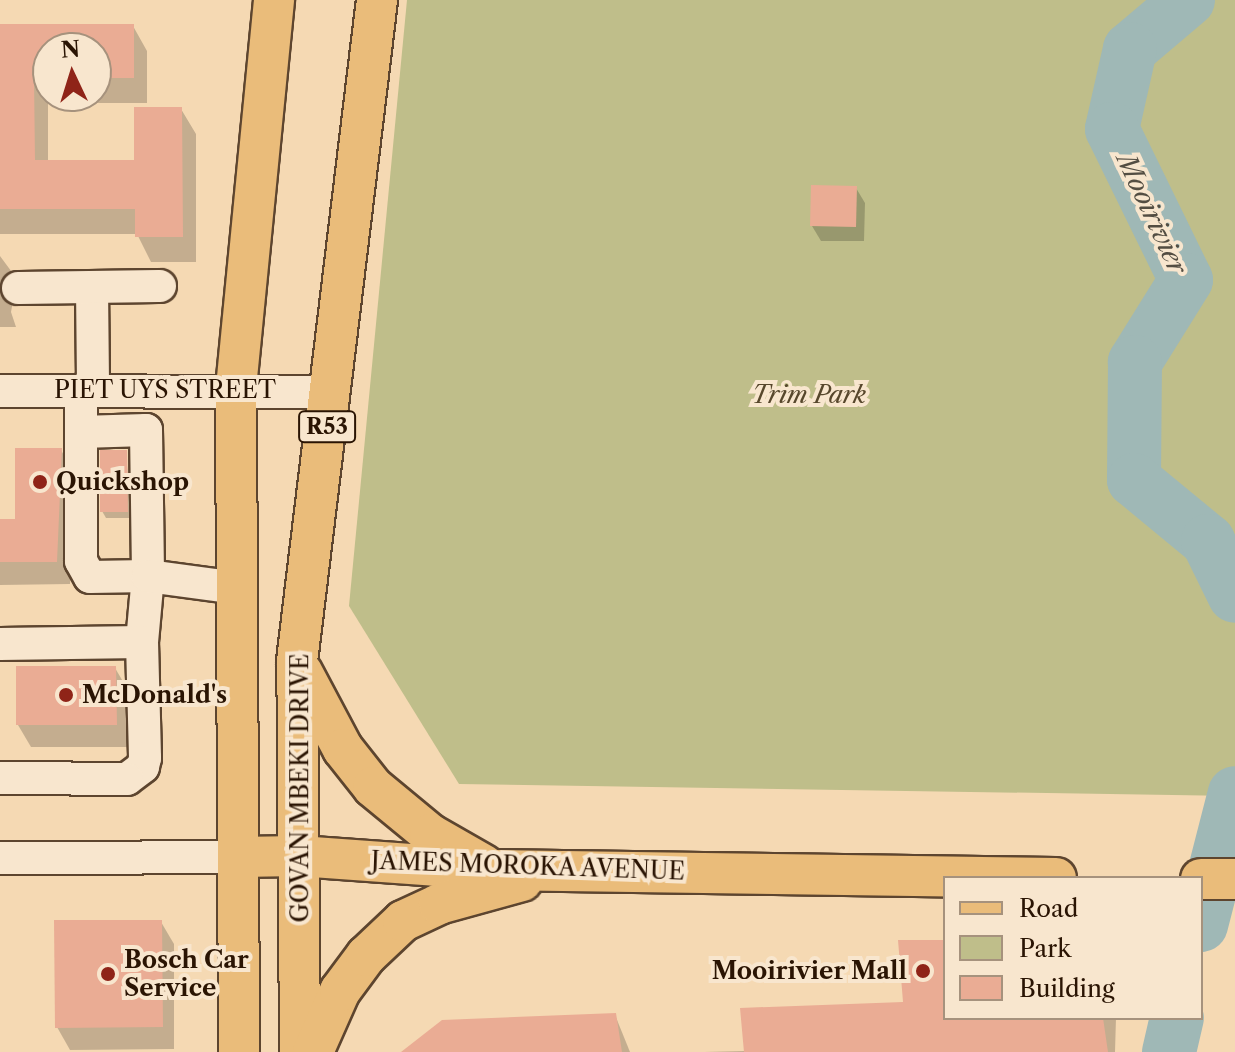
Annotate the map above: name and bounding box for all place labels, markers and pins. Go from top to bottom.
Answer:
place label: Quickshop [56,468,189,496]
marker: Quickshop [31,473,49,491]
place label: McDonald's [82,681,227,709]
marker: McDonald's [57,686,75,704]
place label: Bosch Car Service [124,946,249,1002]
place label: Mooirivier Mall [711,957,907,985]
marker: Mooirivier Mall [914,962,932,980]
marker: Bosch Car Service [99,965,117,983]

